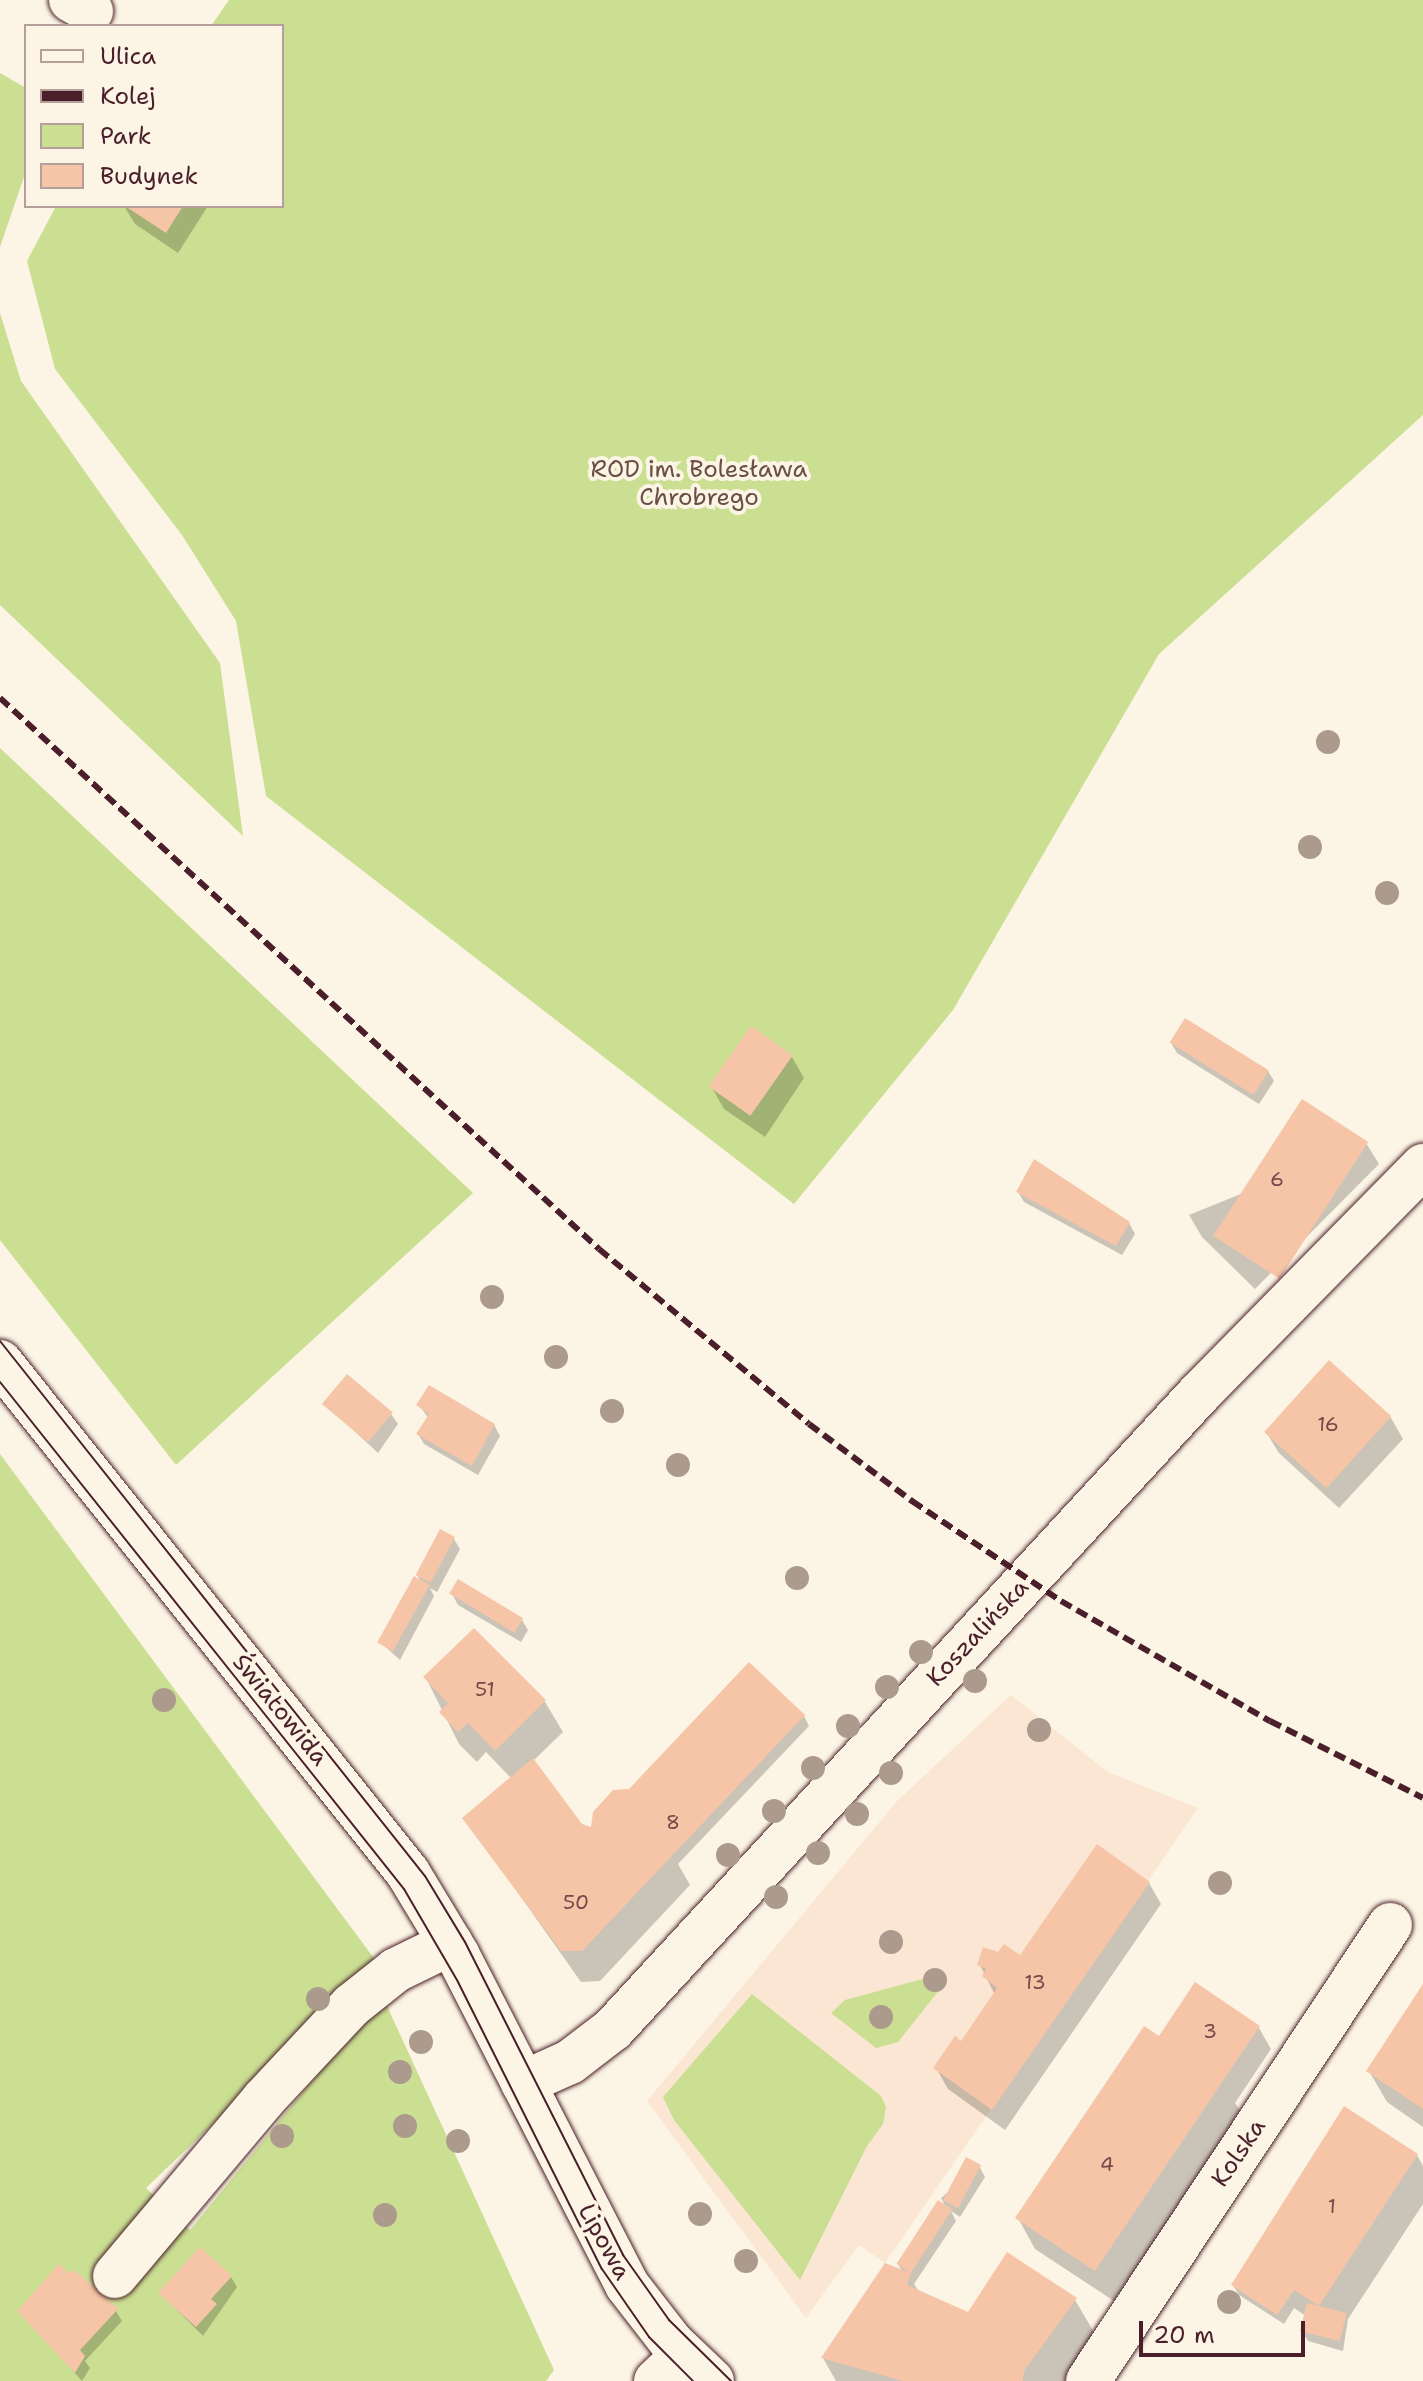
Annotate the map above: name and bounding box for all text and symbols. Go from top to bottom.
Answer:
legend [24,24,284,208]
text: Ulica [100,40,156,72]
text: Kolej [100,80,156,112]
text: Park [100,120,152,152]
text: Budynek [100,160,198,192]
park label: ROD im. Bolesława Chrobrego [591,456,807,512]
house number: 6 [1270,1167,1284,1191]
house number: 16 [1317,1412,1339,1436]
street label: Koszalińska [921,1573,1035,1693]
street label: Światowida [226,1648,334,1772]
house number: 51 [475,1677,495,1701]
house number: 8 [666,1810,680,1834]
house number: 50 [563,1890,589,1914]
house number: 13 [1024,1970,1046,1994]
house number: 3 [1203,2019,1217,2043]
street label: Kolska [1206,2114,1272,2192]
house number: 4 [1100,2152,1114,2176]
house number: 1 [1328,2194,1336,2218]
street label: Lipowa [571,2199,637,2285]
scale bar [1143,2305,1309,2355]
text: 20 m [1153,2319,1215,2351]

